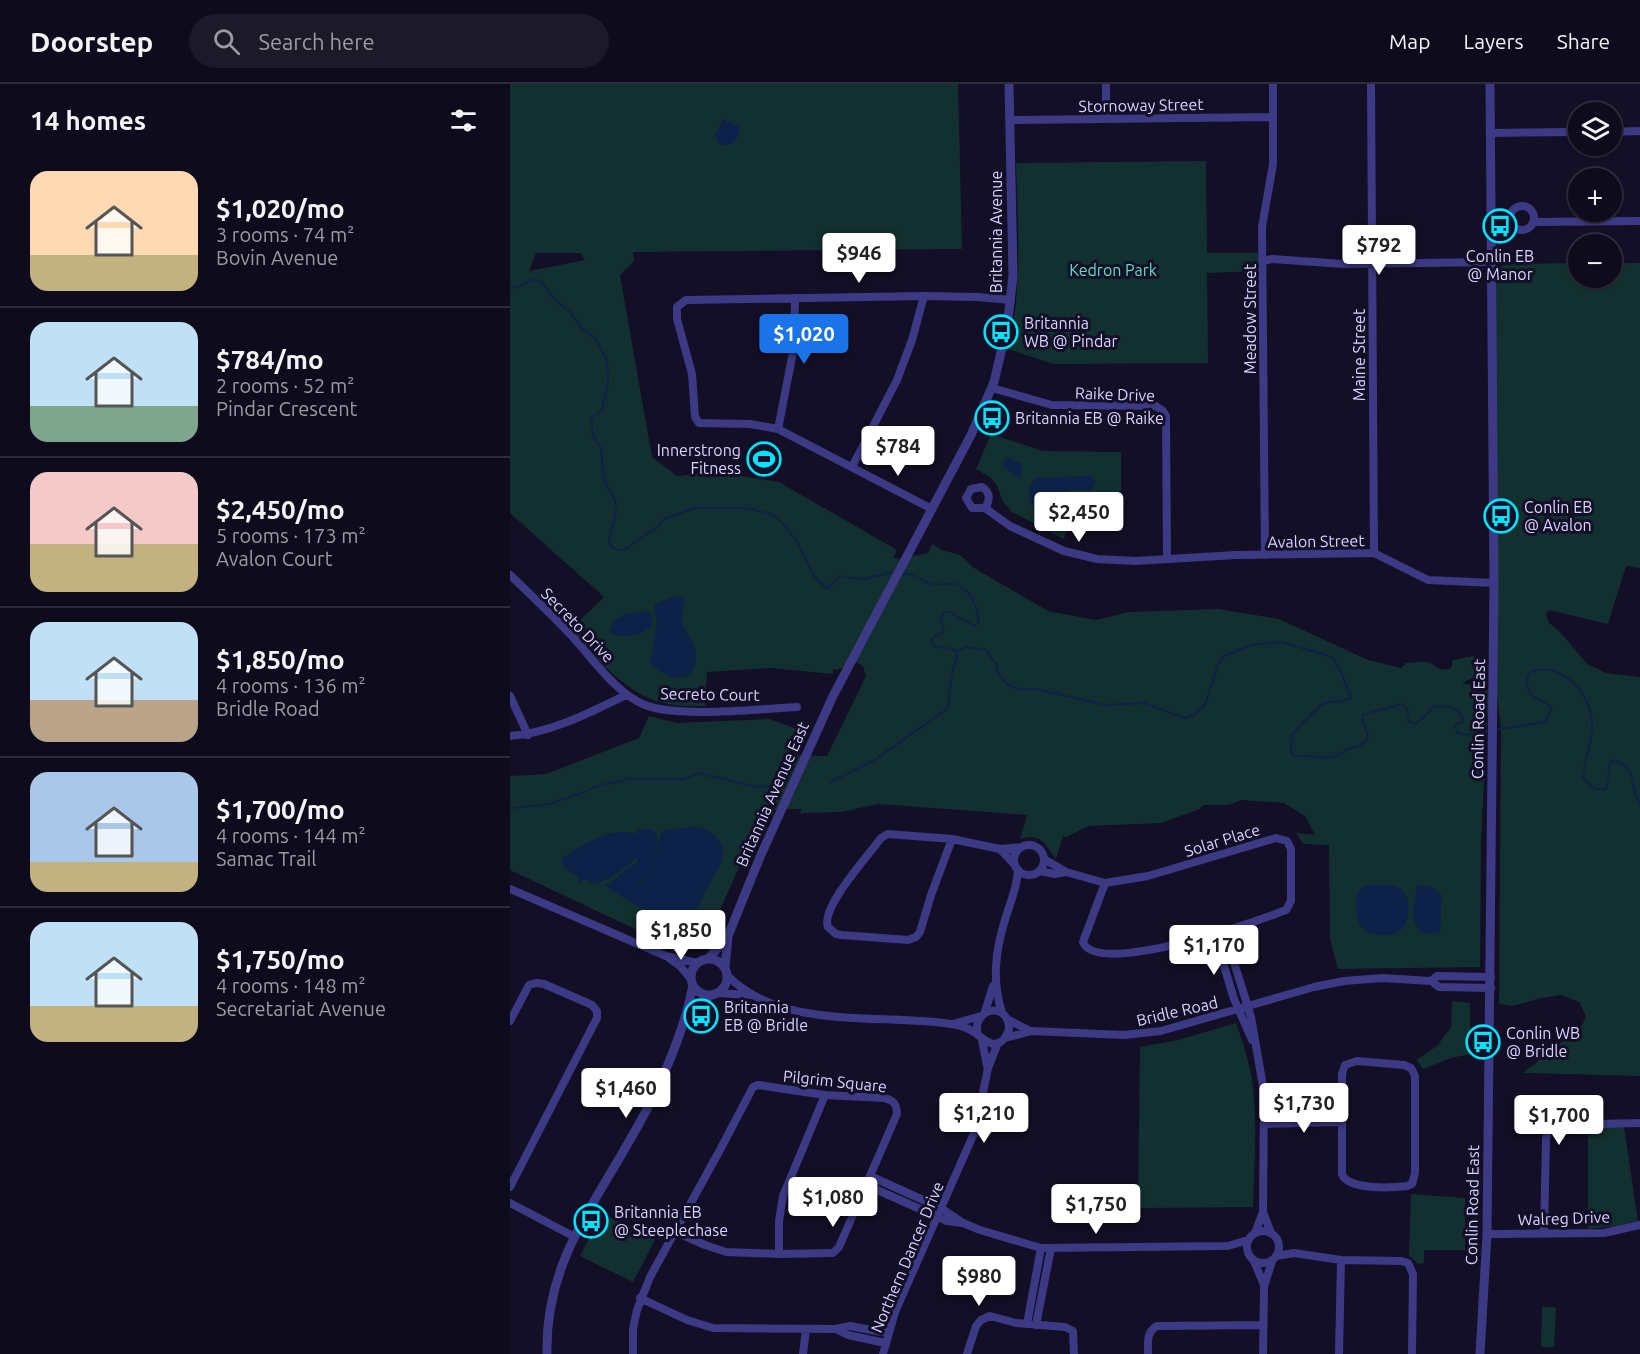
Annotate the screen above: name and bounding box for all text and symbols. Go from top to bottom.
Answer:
search box [189,14,609,68]
icon: search [210,25,243,58]
text: Doorstep [30,26,153,57]
text: Search here [258,29,375,54]
text: Map [1389,29,1430,53]
text: Layers [1463,29,1524,53]
text: Share [1557,29,1610,53]
street label: Stornoway Street [1078,95,1204,115]
map controls [1568,102,1622,288]
button: layers [1568,102,1622,156]
icon: filters [447,104,480,137]
text: 14 homes [30,106,146,135]
button: + [1568,168,1622,222]
street label: Britannia Avenue [987,171,1005,293]
text: $1,020/mo [216,194,345,223]
icon: home [78,195,150,267]
bus stop icon: Conlin EB @ Manor [1482,208,1518,244]
text: 3 rooms · 74 m² [216,223,354,246]
pin: $792 [1343,225,1415,276]
pin: $946 [823,233,895,284]
text: $792 [1356,233,1402,256]
button: − [1568,234,1622,288]
text: $946 [836,241,882,264]
text: Bovin Avenue [216,246,338,269]
place label: Conlin EB @ Manor [1466,247,1534,283]
park label: Kedron Park [1069,261,1157,279]
street label: Meadow Street [1241,263,1259,374]
street label: Maine Street [1350,308,1368,401]
pin: $1,020 [755,314,853,365]
bus stop icon: Britannia WB @ Pindar [983,314,1019,350]
place label: Britannia WB @ Pindar [1024,314,1118,350]
text: $1,020 [773,322,835,345]
text: $784/mo [216,345,324,374]
icon: home [78,346,150,418]
text: 2 rooms · 52 m² [216,374,354,397]
street label: Raike Drive [1075,384,1155,404]
text: Pindar Crescent [216,397,357,420]
bus stop icon: Britannia EB @ Raike [974,400,1010,436]
place label: Britannia EB @ Raike [1015,409,1164,427]
pin: $784 [862,426,934,477]
text: $784 [875,434,921,457]
place label: Innerstrong Fitness [657,441,741,477]
sports icon: Innerstrong Fitness [746,441,782,477]
pin: $2,450 [1030,492,1128,543]
text: $2,450/mo [216,495,345,524]
icon: home [78,496,150,568]
bus stop icon: Conlin EB @ Avalon [1483,498,1519,534]
place label: Conlin EB @ Avalon [1524,498,1592,534]
text: $2,450 [1048,500,1110,523]
text: 5 rooms · 173 m² [216,524,366,547]
street label: Avalon Street [1267,531,1365,551]
text: Avalon Court [216,547,333,570]
street label: Secreto Drive [538,584,618,666]
text: $1,850/mo [216,645,345,674]
icon: home [78,646,150,718]
street label: Conlin Road East [1468,658,1488,779]
text: 4 rooms · 136 m² [216,674,366,697]
street label: Secreto Court [660,684,761,704]
text: Bridle Road [216,697,320,720]
street label: Britannia Avenue East [732,718,812,869]
text: $1,700/mo [216,795,345,824]
icon: home [78,796,150,868]
street label: Solar Place [1182,820,1262,860]
text: 4 rooms · 144 m² [216,824,366,847]
text: Samac Trail [216,847,317,870]
pin: $1,850 [632,910,730,961]
text: $1,850 [650,918,712,941]
pin: $1,170 [1165,925,1263,976]
text: $1,170 [1183,933,1245,956]
text: $1,750/mo [216,945,345,974]
icon: home [78,946,150,1018]
text: 4 rooms · 148 m² [216,974,366,997]
street label: Bridle Road [1135,993,1219,1029]
text: Secretariat Avenue [216,997,386,1020]
bus stop icon: Britannia EB @ Bridle [683,998,719,1034]
place label: Britannia EB @ Bridle [724,998,808,1034]
bus stop icon: Conlin WB @ Bridle [1465,1024,1501,1060]
place label: Conlin WB @ Bridle [1506,1024,1580,1060]
street label: Pilgrim Square [782,1067,888,1095]
pin: $1,460 [577,1068,675,1119]
text: $1,460 [595,1076,657,1099]
pin: $1,730 [1255,1083,1353,1134]
text: $1,730 [1273,1091,1335,1114]
pin: $1,210 [935,1093,1033,1144]
pin: $1,700 [1510,1095,1608,1146]
text: $1,210 [953,1101,1015,1124]
text: $1,700 [1528,1103,1590,1126]
street label: Conlin Road East [1462,1144,1482,1265]
pin: $1,080 [784,1177,882,1228]
street label: Northern Dancer Drive [867,1179,947,1335]
pin: $1,750 [1047,1184,1145,1235]
text: $1,080 [802,1185,864,1208]
text: $1,750 [1065,1192,1127,1215]
bus stop icon: Britannia EB @ Steeplechase [573,1203,609,1239]
place label: Britannia EB @ Steeplechase [614,1203,728,1239]
street label: Walreg Drive [1517,1207,1611,1229]
pin: $980 [943,1256,1015,1307]
text: $980 [956,1264,1002,1287]

